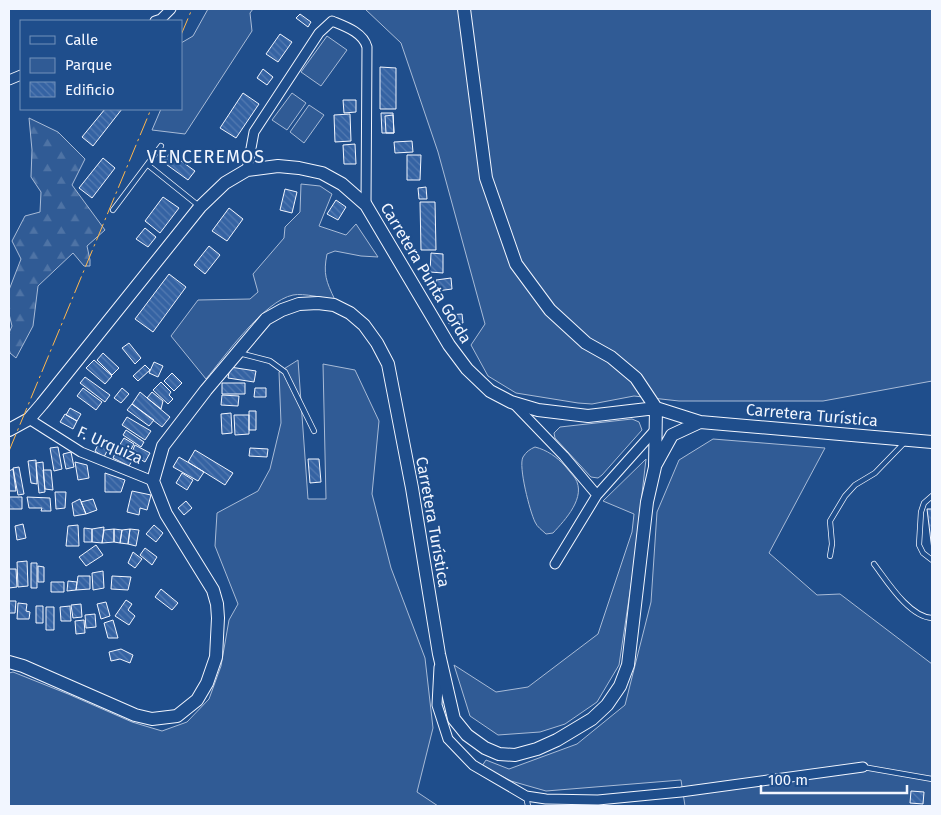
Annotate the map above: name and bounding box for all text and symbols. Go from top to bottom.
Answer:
legend [20,20,182,110]
text: Calle [65,31,98,49]
text: Parque [65,56,112,74]
text: Edificio [65,81,115,99]
district label: VENCEREMOS [147,146,265,168]
street label: Carretera Punta Gorda [377,199,475,347]
street label: Carretera Turística [745,400,879,430]
street label: F. Urquiza [74,422,146,468]
street label: Carretera Turística [412,455,454,589]
scale bar [761,762,907,794]
text: 100 m [768,771,808,789]

